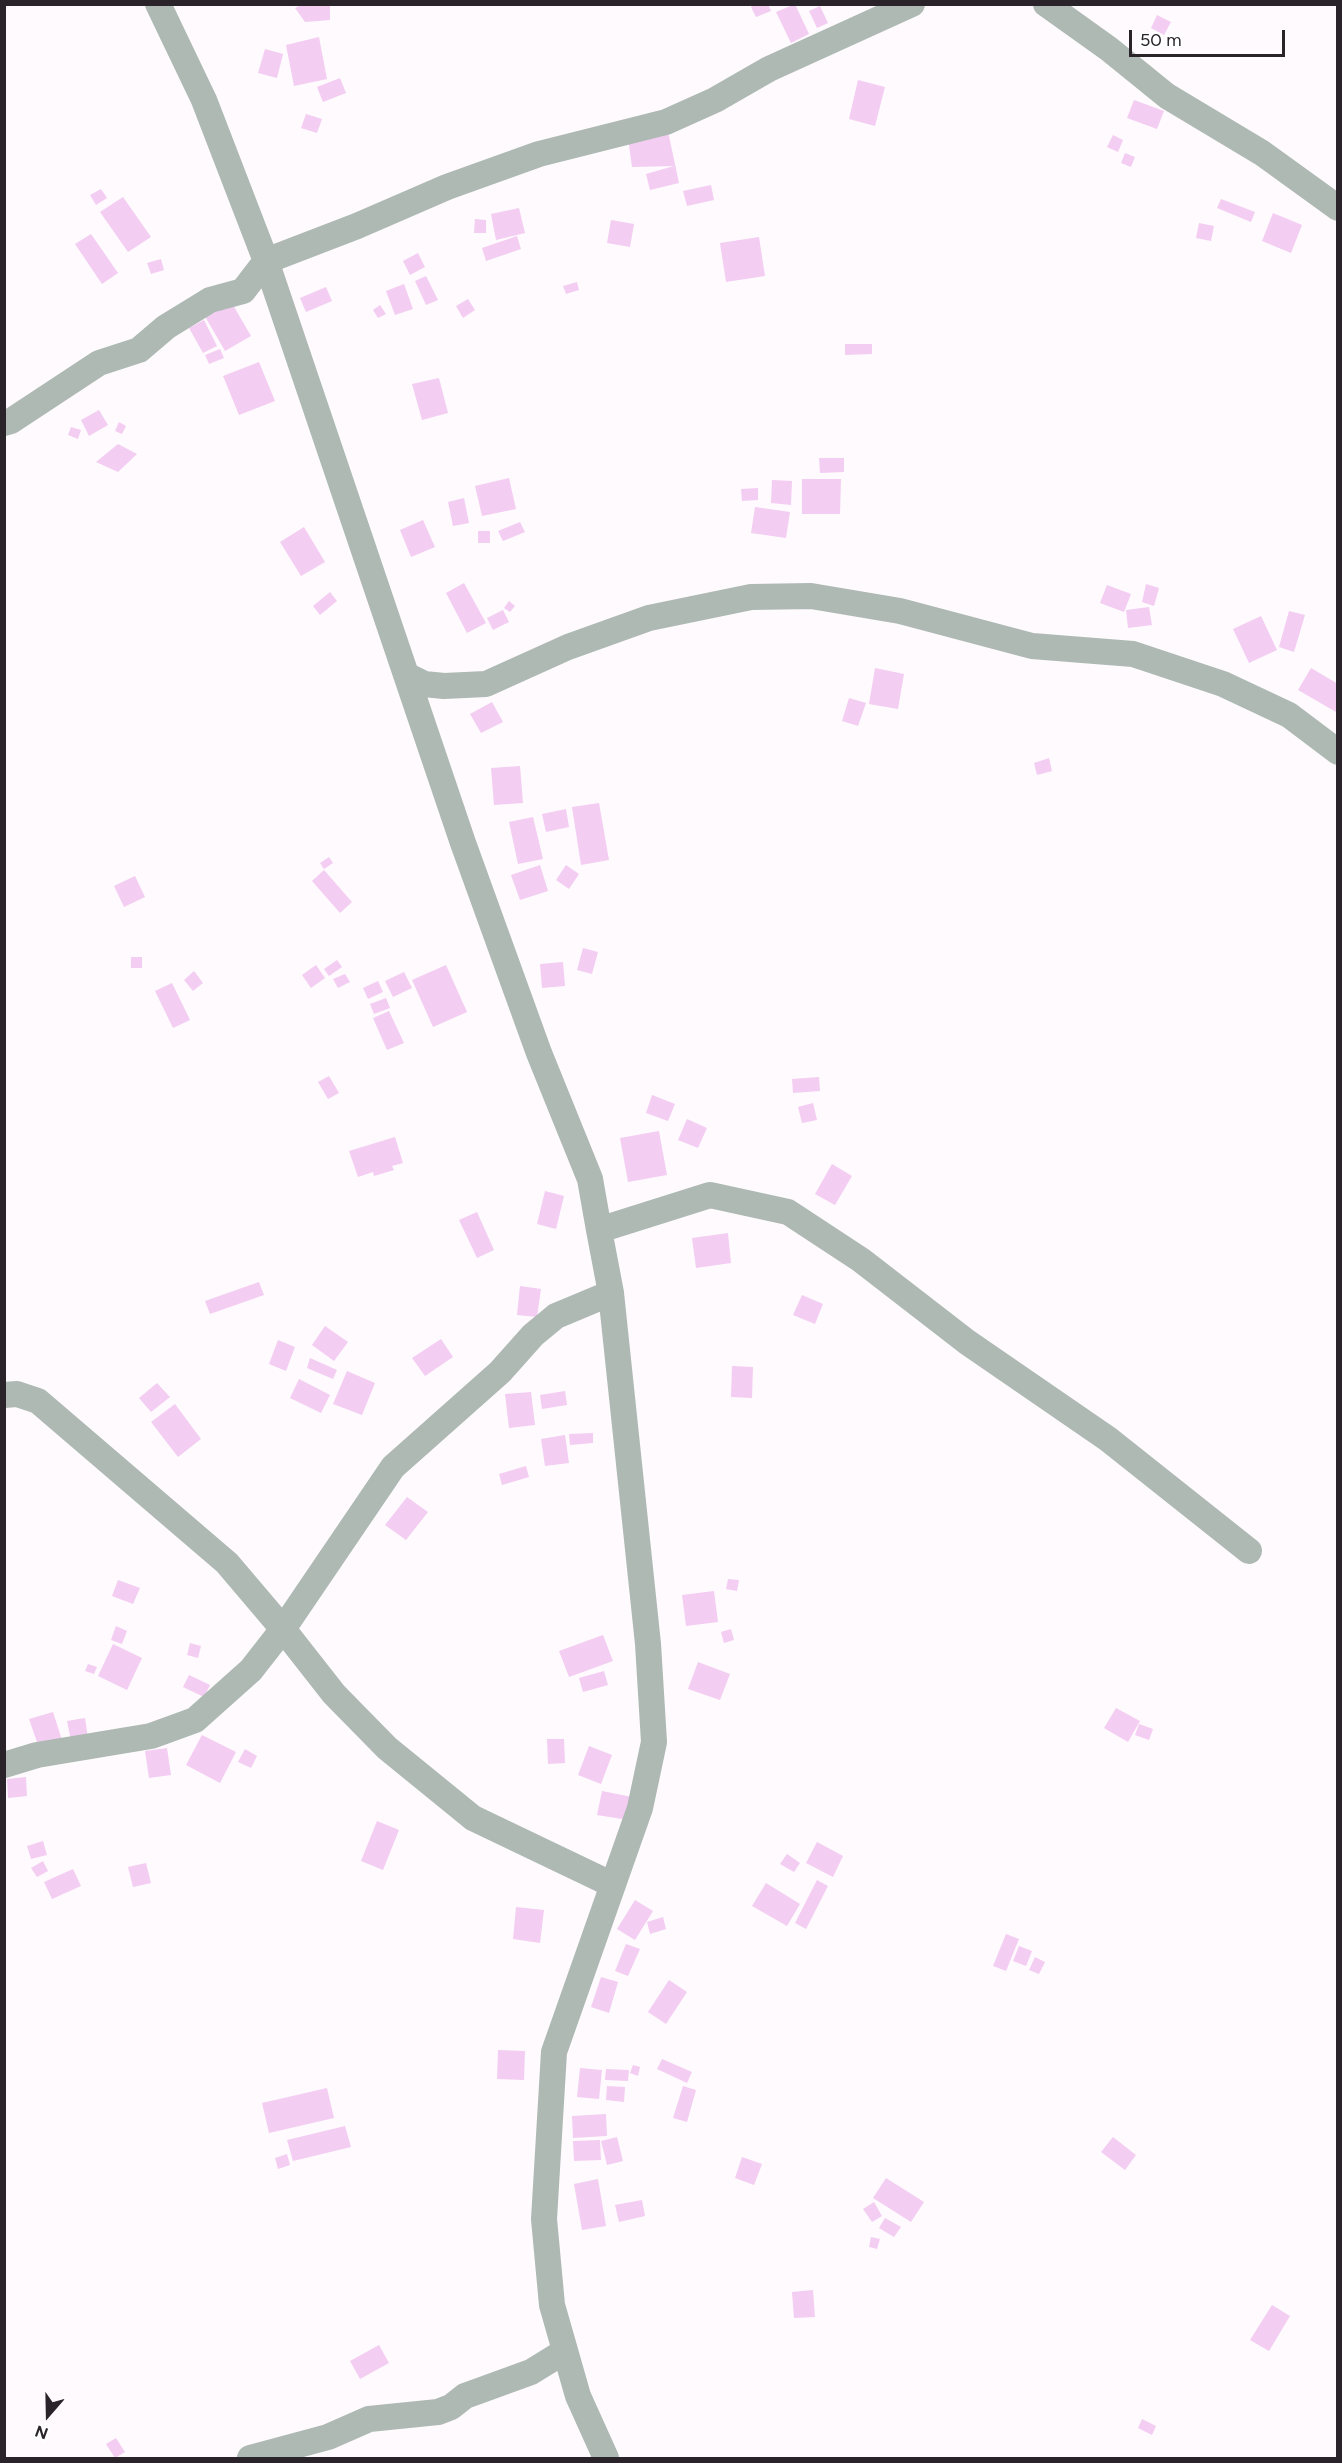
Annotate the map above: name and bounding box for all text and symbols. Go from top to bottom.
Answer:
scale bar [1132,18,1288,56]
text: 50 m [1140,29,1182,51]
north arrow [18,2385,78,2445]
text: N [33,2421,51,2443]

